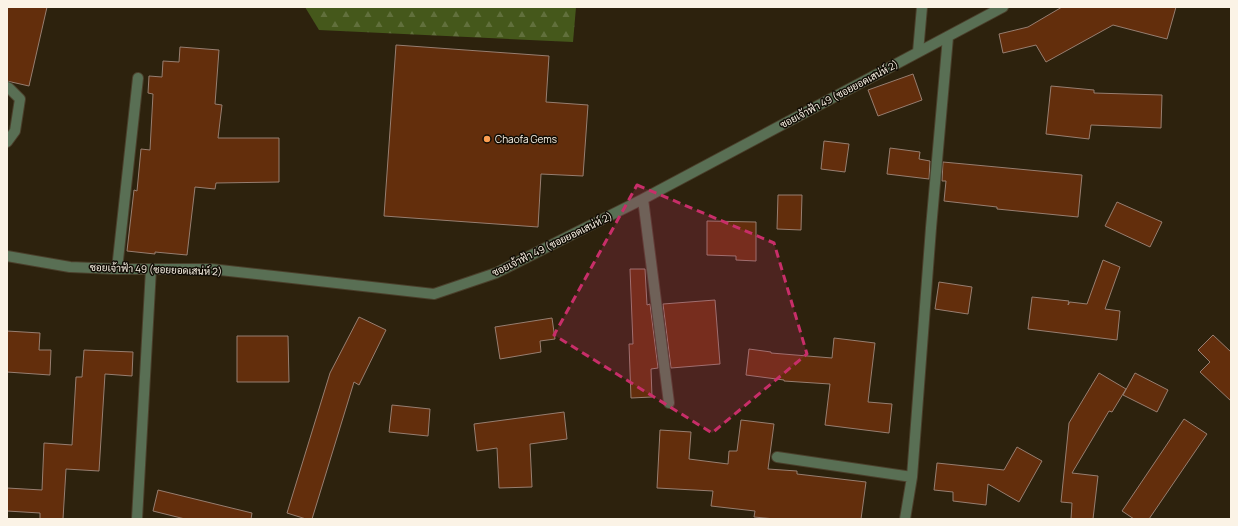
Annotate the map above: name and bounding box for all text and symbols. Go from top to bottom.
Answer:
street label: ซอยเจ้าฟ้า 49 (ซอยยอดเสน่ห์ 2) [777,57,901,131]
place label: Chaofa Gems [495,132,557,146]
marker: Chaofa Gems [482,134,492,144]
street label: ซอยเจ้าฟ้า 49 (ซอยยอดเสน่ห์ 2) [489,209,615,279]
street label: ซอยเจ้าฟ้า 49 (ซอยยอดเสน่ห์ 2) [90,260,222,278]

